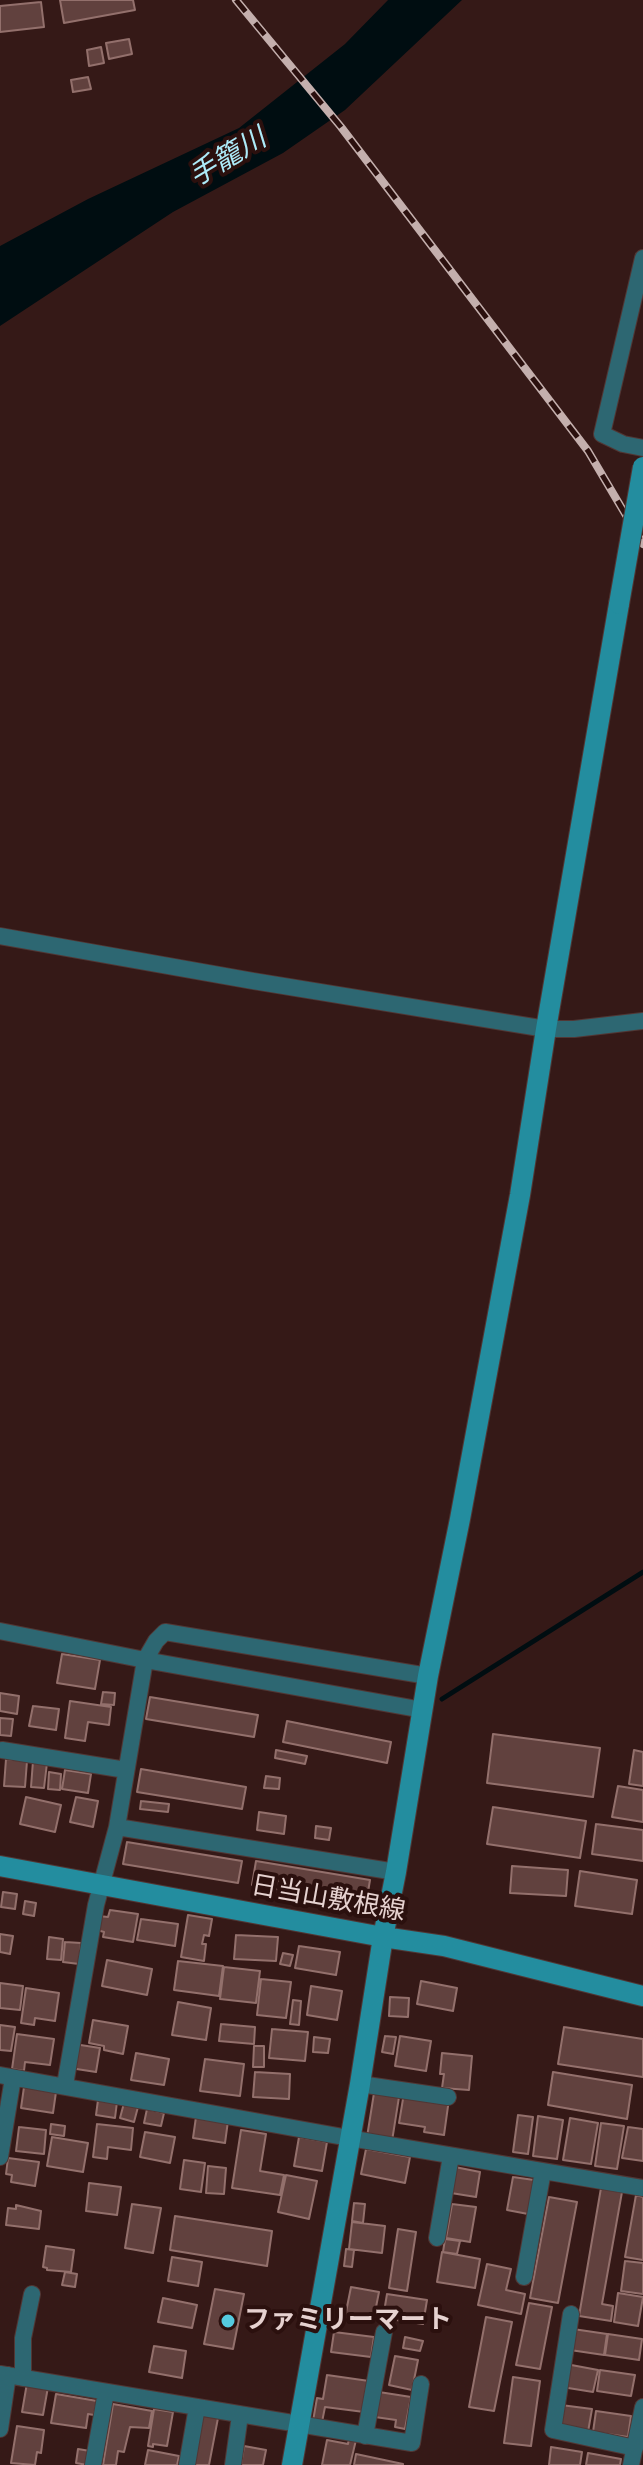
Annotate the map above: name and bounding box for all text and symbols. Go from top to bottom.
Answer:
water label: 手籠川 [183,122,273,194]
street label: 日当山敷根線 [248,1870,408,1928]
place label: ファミリーマート [244,2305,452,2337]
marker: ファミリーマート [219,2312,237,2330]

